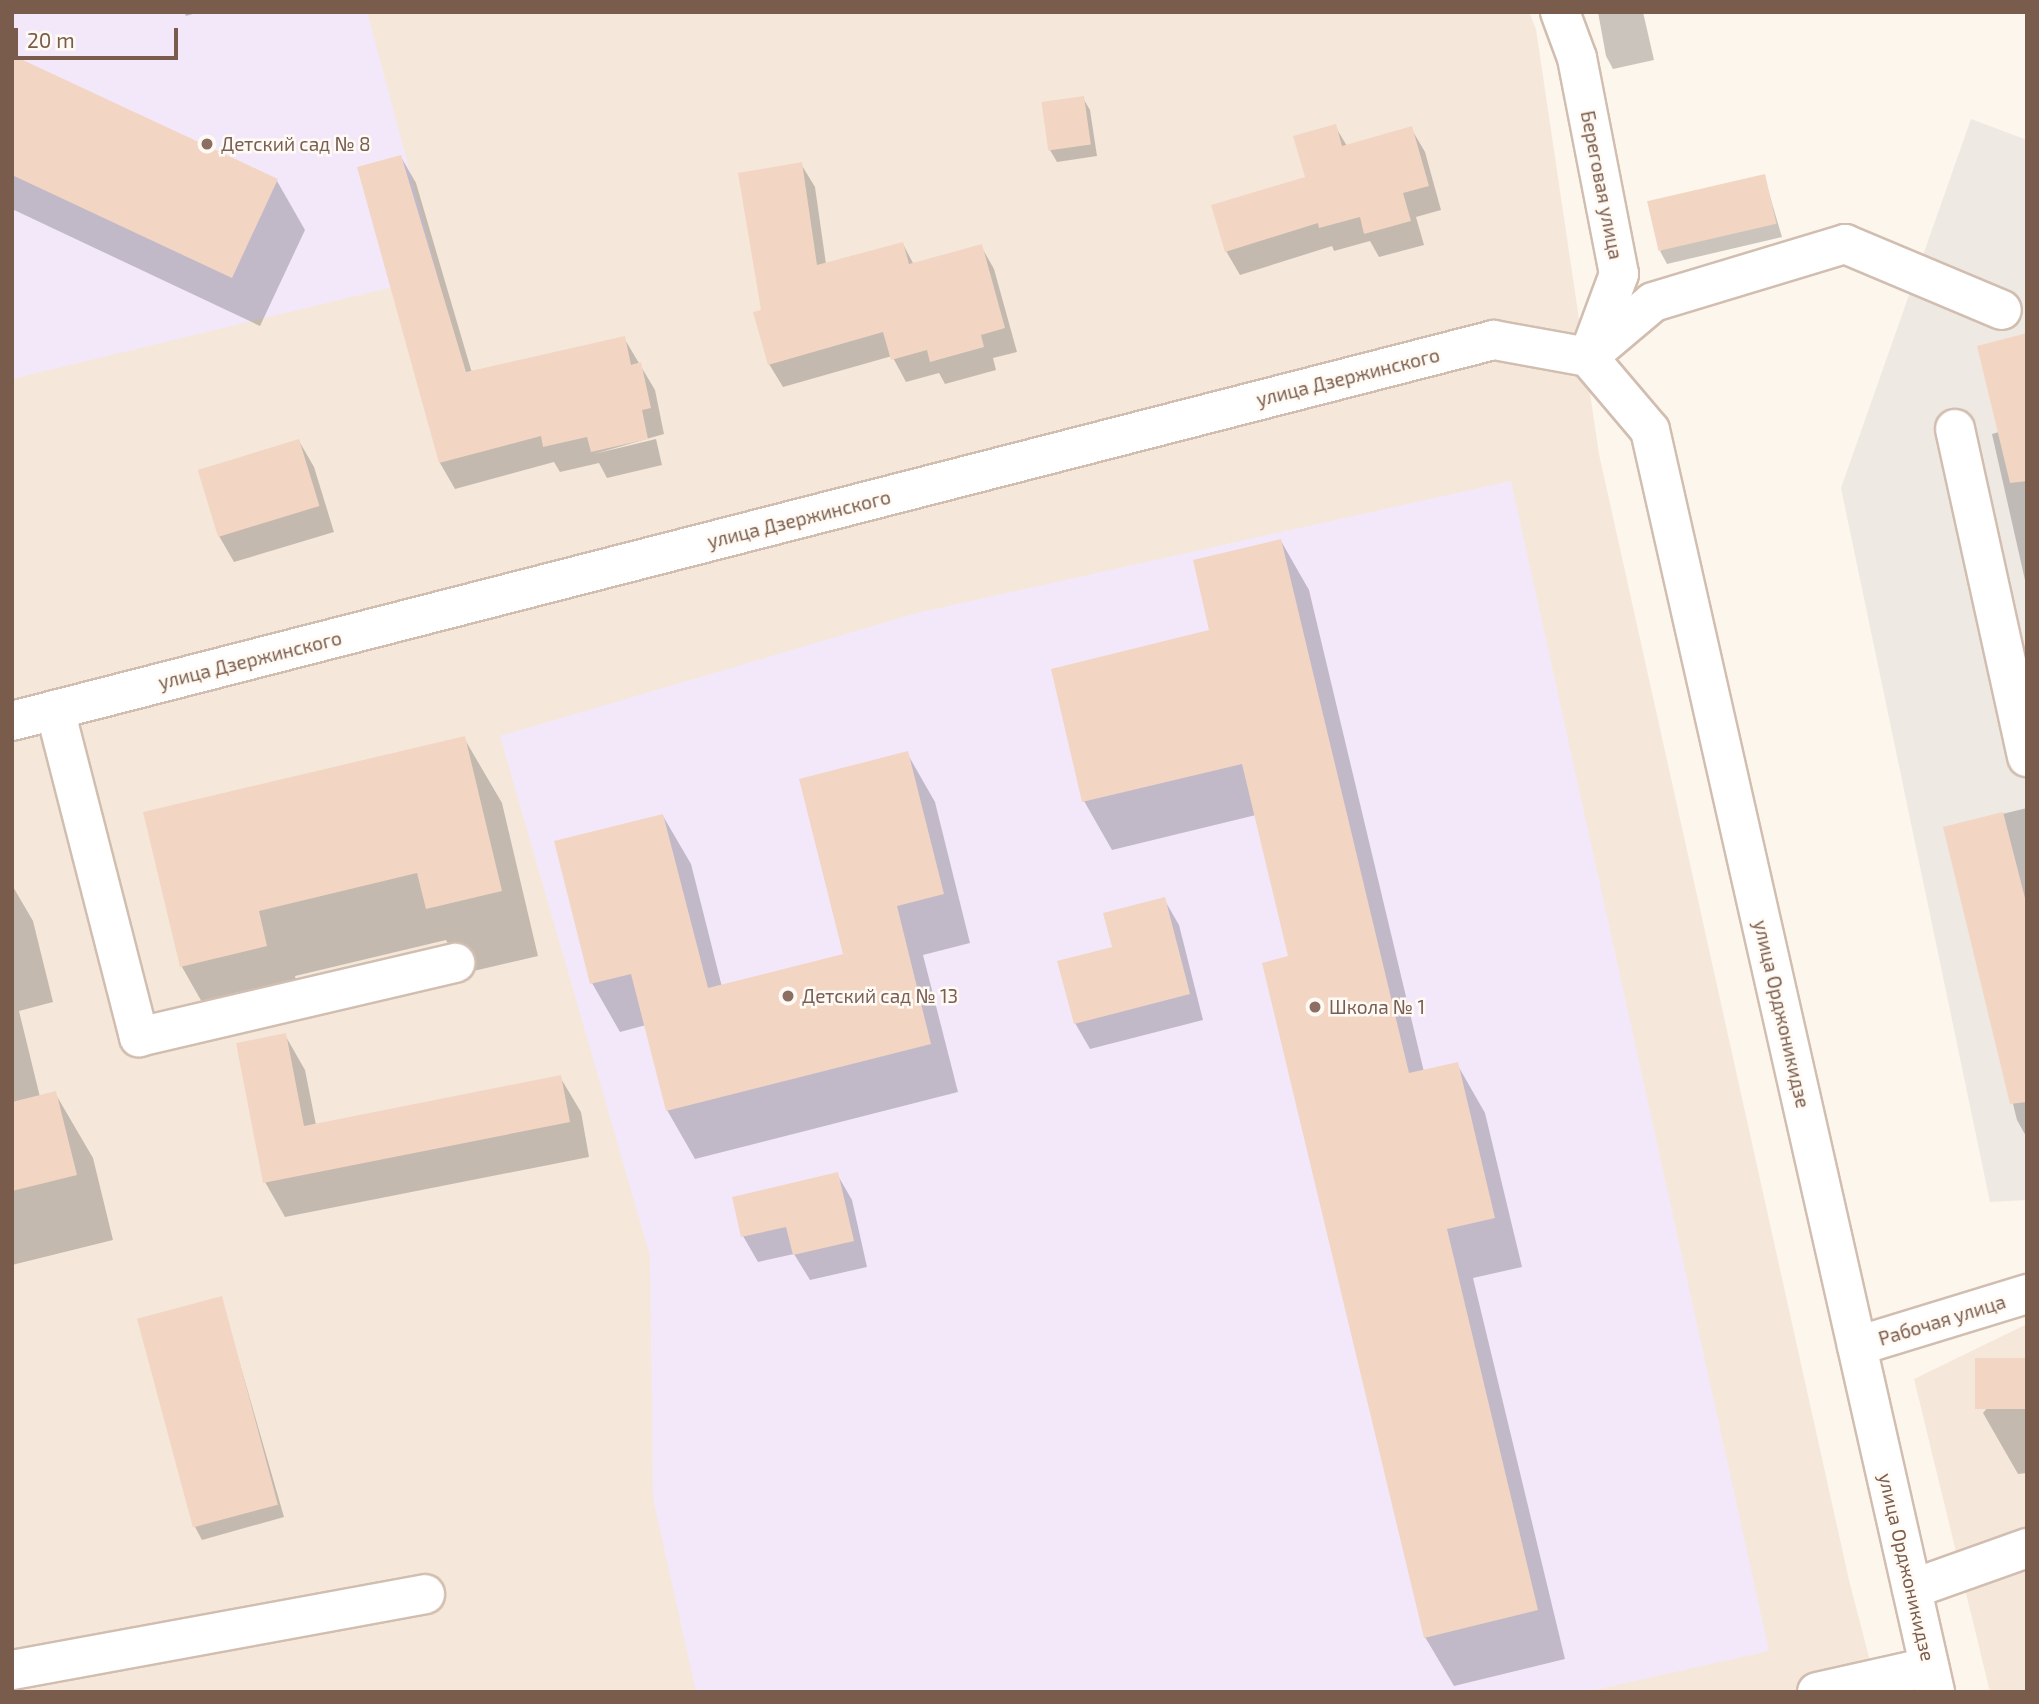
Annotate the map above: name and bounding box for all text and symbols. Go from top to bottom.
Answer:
scale bar [18,14,182,58]
text: 20 m [27,27,75,52]
street label: Береговая улица [1576,109,1628,261]
place label: Детский сад № 8 [221,133,371,155]
marker: Детский сад № 8 [199,136,215,152]
street label: улица Дзержинского [1254,343,1442,411]
street label: улица Дзержинского [705,485,893,553]
street label: улица Дзержинского [156,626,344,694]
street label: улица Орджоникидзе [1749,918,1815,1110]
place label: Детский сад № 13 [802,985,958,1007]
marker: Детский сад № 13 [780,988,796,1004]
place label: Школа № 1 [1329,996,1425,1018]
marker: Школа № 1 [1307,999,1323,1015]
street label: Рабочая улица [1876,1290,2008,1350]
street label: улица Орджоникидзе [1874,1471,1940,1663]

